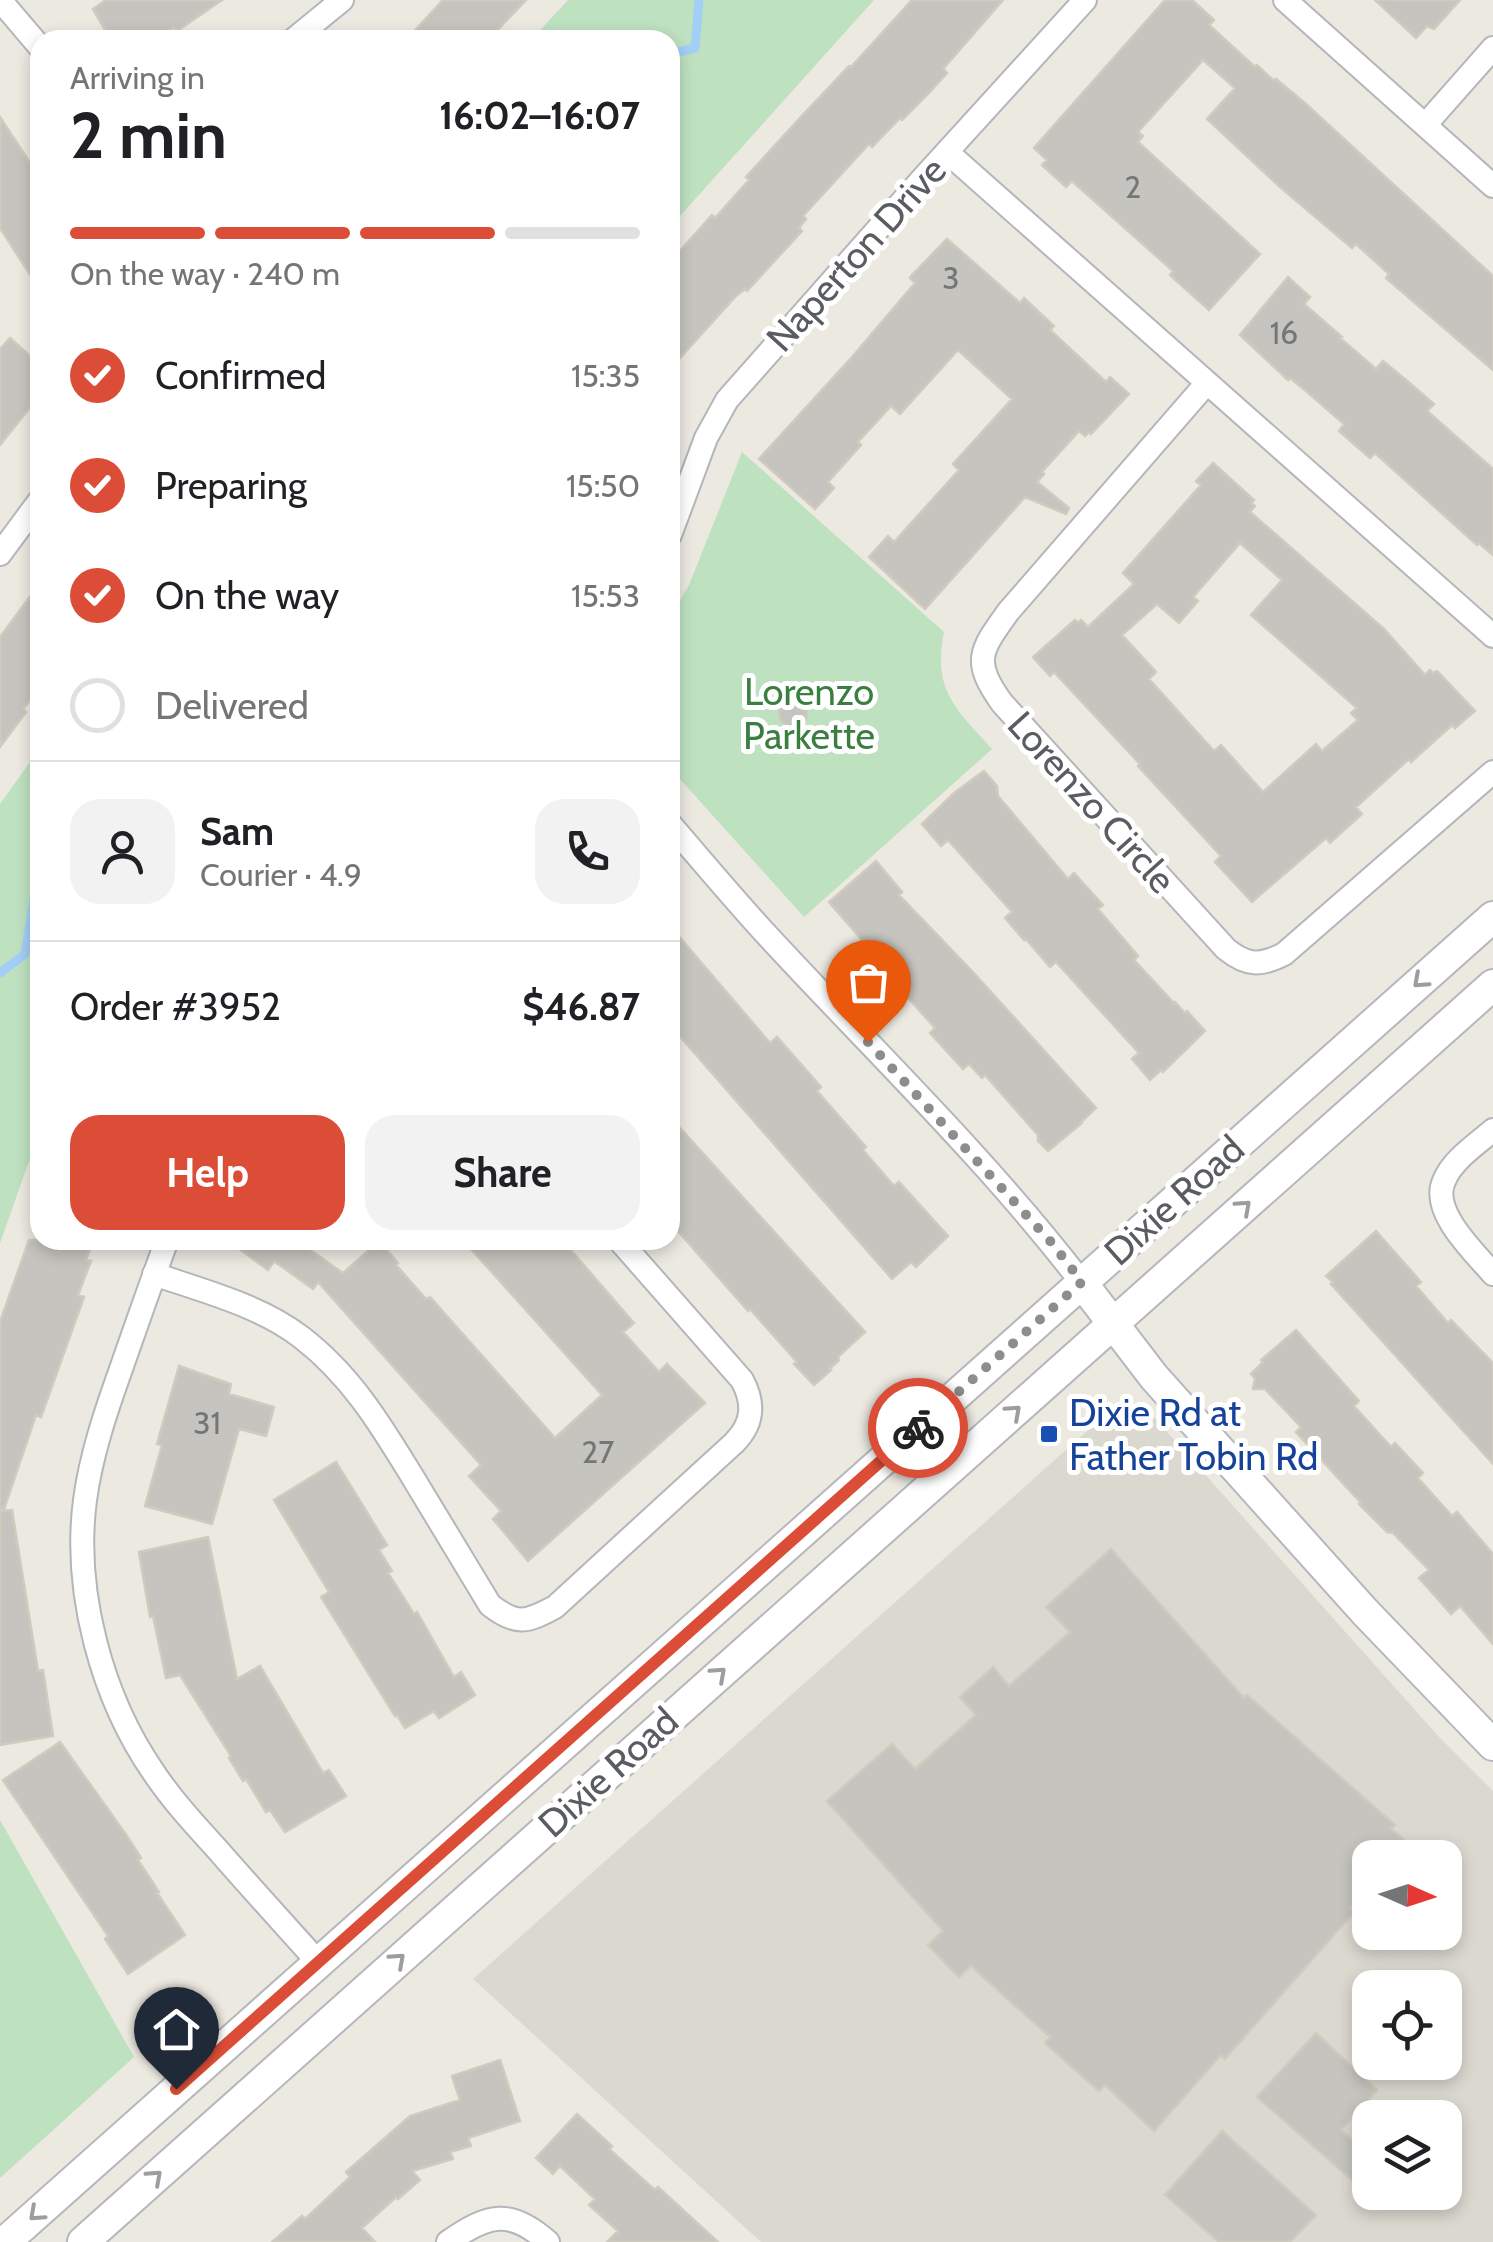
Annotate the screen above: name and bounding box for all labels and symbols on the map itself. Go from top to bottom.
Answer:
street label: Naperton Drive [756,147,956,361]
house number: 2 [1125,167,1141,206]
house number: 3 [942,258,960,297]
house number: 16 [1270,313,1298,352]
park label: Lorenzo Parkette [743,668,875,759]
street label: Lorenzo Circle [998,701,1186,903]
pin [826,940,911,1043]
one-way arrow [1413,970,1432,988]
street label: Dixie Road [1094,1125,1254,1275]
one-way arrow [1232,1201,1251,1219]
courier [868,1378,968,1478]
place label: Dixie Rd at Father Tobin Rd [1069,1389,1318,1480]
house number: 31 [193,1403,221,1442]
one-way arrow [1002,1405,1021,1423]
marker: Dixie Rd at Father Tobin Rd [1038,1423,1060,1445]
house number: 27 [582,1432,614,1471]
one-way arrow [707,1668,725,1686]
street label: Dixie Road [528,1697,688,1847]
north arrow [1352,1840,1462,1950]
one-way arrow [386,1954,405,1972]
pin [134,1987,219,2090]
one-way arrow [143,2171,162,2189]
one-way arrow [30,2202,48,2220]

